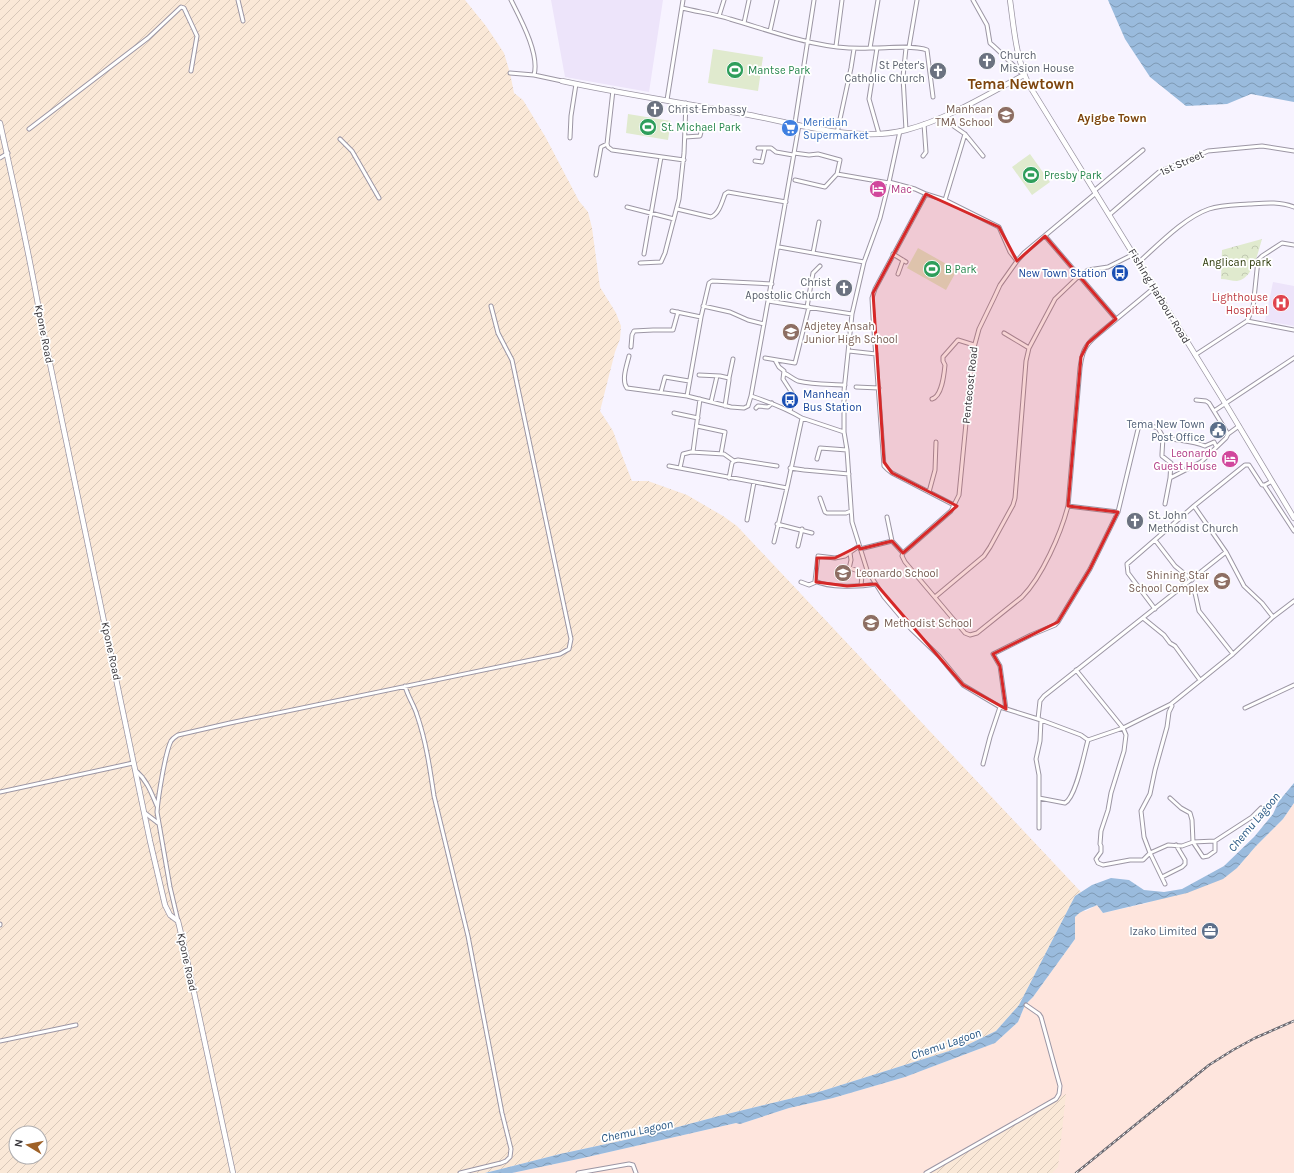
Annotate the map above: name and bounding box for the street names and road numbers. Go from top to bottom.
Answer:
street label: 1st Street [1158,148,1206,178]
street label: Fishing Harbour Road [1125,246,1193,346]
street label: Kpone Road [32,304,56,364]
street label: Pentecost Road [959,346,981,424]
street label: Kpone Road [98,621,124,681]
street label: Kpone Road [174,932,200,992]

